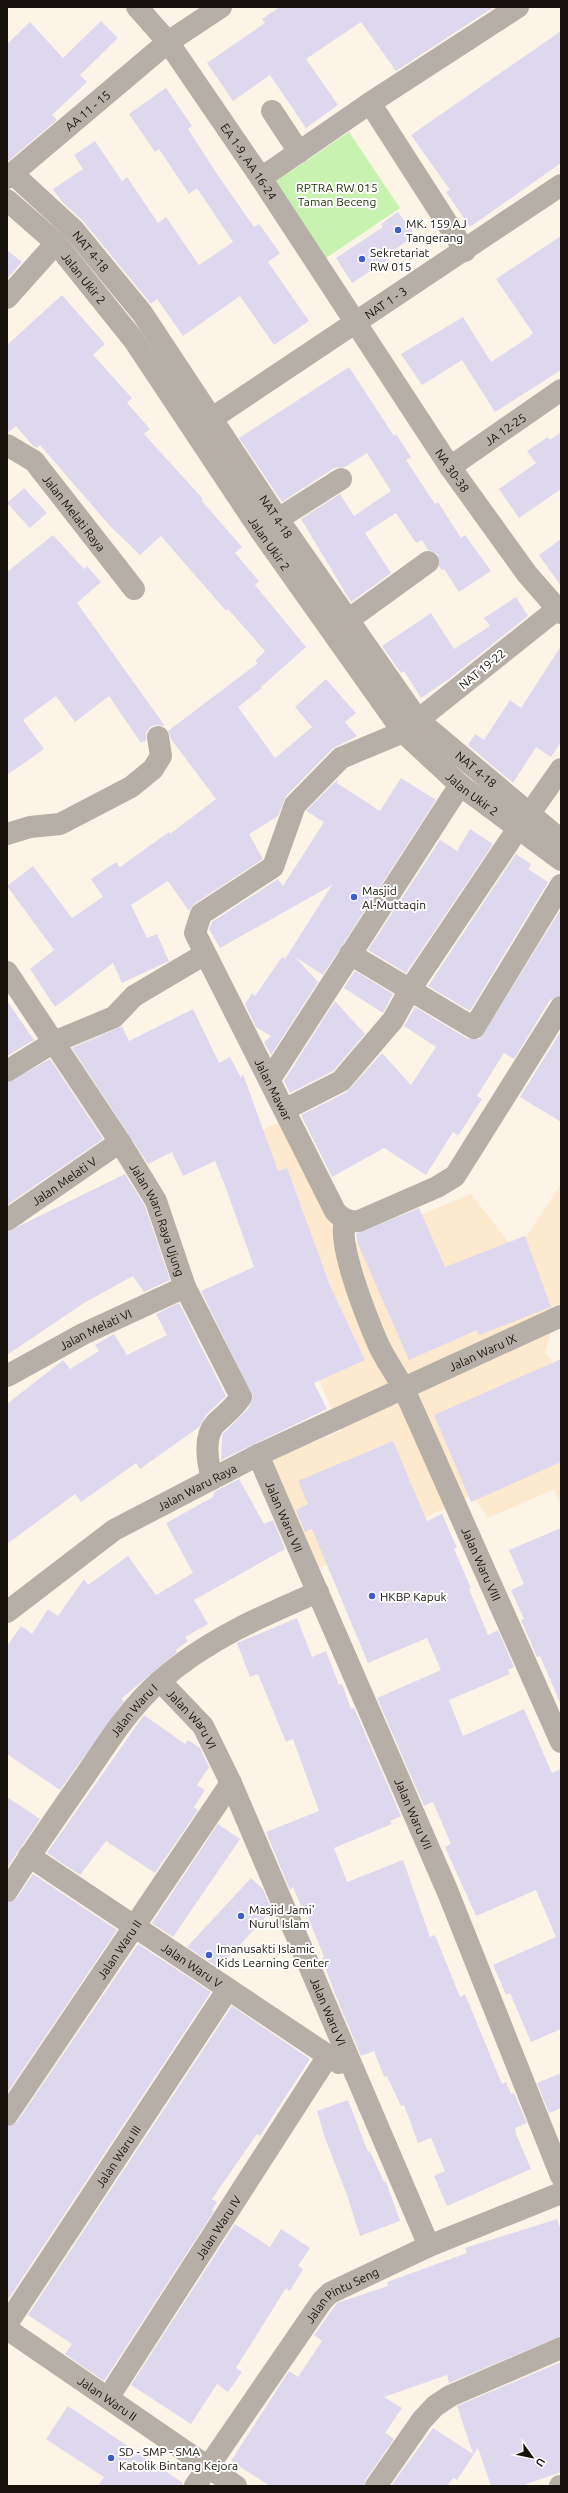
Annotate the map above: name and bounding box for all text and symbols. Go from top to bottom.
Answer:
street label: AA 11 - 15 [62,88,112,133]
street label: EA 1-9, AA 16-24 [219,120,280,202]
park label: RPTRA RW 015 Taman Beceng [296,181,378,208]
place label: MK. 159 AJ Tangerang [406,217,467,244]
marker: MK. 159 AJ Tangerang [393,225,403,235]
street label: NAT 4-18 [71,228,112,274]
place label: Sekretariat RW 015 [370,246,430,273]
street label: Jalan Ukir 2 [59,250,109,306]
marker: Sekretariat RW 015 [357,254,367,264]
street label: NAT 1 - 3 [362,284,409,321]
street label: JA 12-25 [482,410,528,448]
street label: NA 30-38 [433,446,472,495]
street label: Jalan Melati Raya [41,472,108,554]
street label: NAT 4-18 [257,493,296,541]
street label: Jalan Ukir 2 [246,514,293,573]
street label: NAT 19-22 [456,646,508,692]
street label: NAT 4-18 [453,748,499,790]
street label: Jalan Ukir 2 [444,769,501,818]
place label: Masjid Al-Muttaqin [362,884,426,911]
marker: Masjid Al-Muttaqin [349,892,359,902]
street label: Jalan Mawar [253,1056,295,1123]
street label: Jalan Melati V [29,1154,99,1208]
street label: Jalan Waru Raya Ujung [128,1161,187,1278]
street label: Jalan Melati VI [57,1306,133,1352]
street label: Jalan Waru IX [447,1331,519,1373]
street label: Jalan Waru Raya [155,1461,239,1513]
street label: Jalan Waru VII [264,1479,306,1554]
street label: Jalan Waru VIII [460,1525,504,1603]
place label: HKBP Kapuk [380,1590,447,1603]
marker: HKBP Kapuk [367,1591,377,1601]
street label: Jalan Waru I [107,1681,159,1739]
street label: Jalan Waru VI [165,1686,220,1751]
street label: Jalan Waru VII [393,1776,435,1851]
place label: Masjid Jami' Nurul Islam [249,1903,315,1930]
marker: Masjid Jami' Nurul Islam [236,1911,246,1921]
street label: Jalan Waru II [94,1917,143,1981]
street label: Jalan Waru V [159,1940,225,1990]
place label: Imanusakti Islamic Kids Learning Center [217,1942,329,1969]
marker: Imanusakti Islamic Kids Learning Center [204,1950,214,1960]
street label: Jalan Waru VI [308,1975,349,2047]
street label: Jalan Waru III [93,2123,143,2190]
street label: Jalan Waru IV [193,2193,243,2261]
street label: Jalan Pintu Seng [303,2264,380,2325]
street label: Jalan Waru II [76,2373,140,2423]
north arrow [512,2437,552,2477]
place label: SD - SMP - SMA Katolik Bintang Kejora [119,2445,238,2472]
marker: SD - SMP - SMA Katolik Bintang Kejora [106,2453,116,2463]
text: U [533,2456,548,2469]

